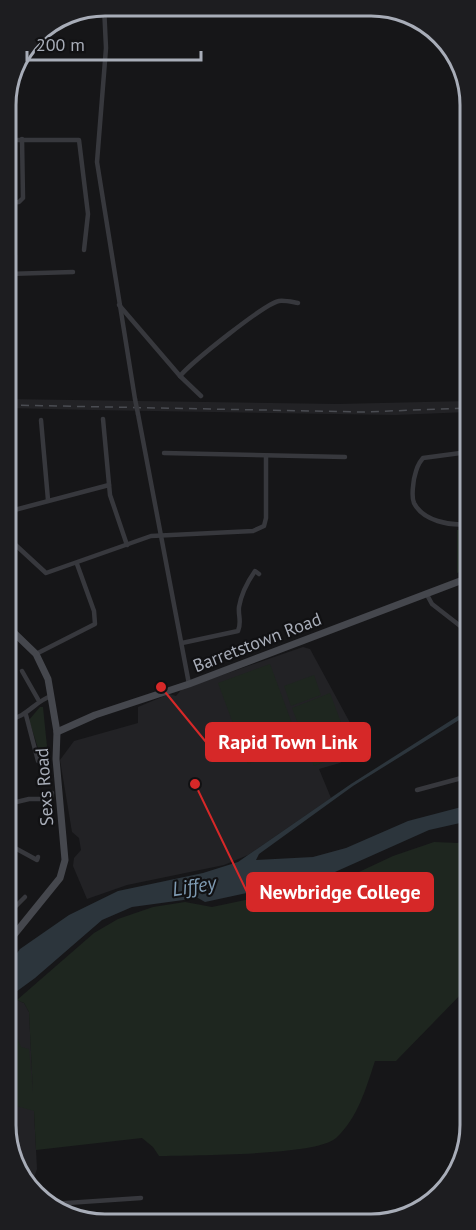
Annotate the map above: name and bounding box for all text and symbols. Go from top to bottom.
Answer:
scale bar [27,24,201,62]
text: 200 m [36,33,85,56]
street label: Barretstown Road [189,607,325,677]
callout: Rapid Town Link [206,723,370,761]
text: Rapid Town Link [218,729,358,755]
street label: Sexs Road [30,747,58,827]
water label: Liffey [170,870,219,902]
callout: Newbridge College [247,873,433,911]
text: Newbridge College [259,879,421,905]

